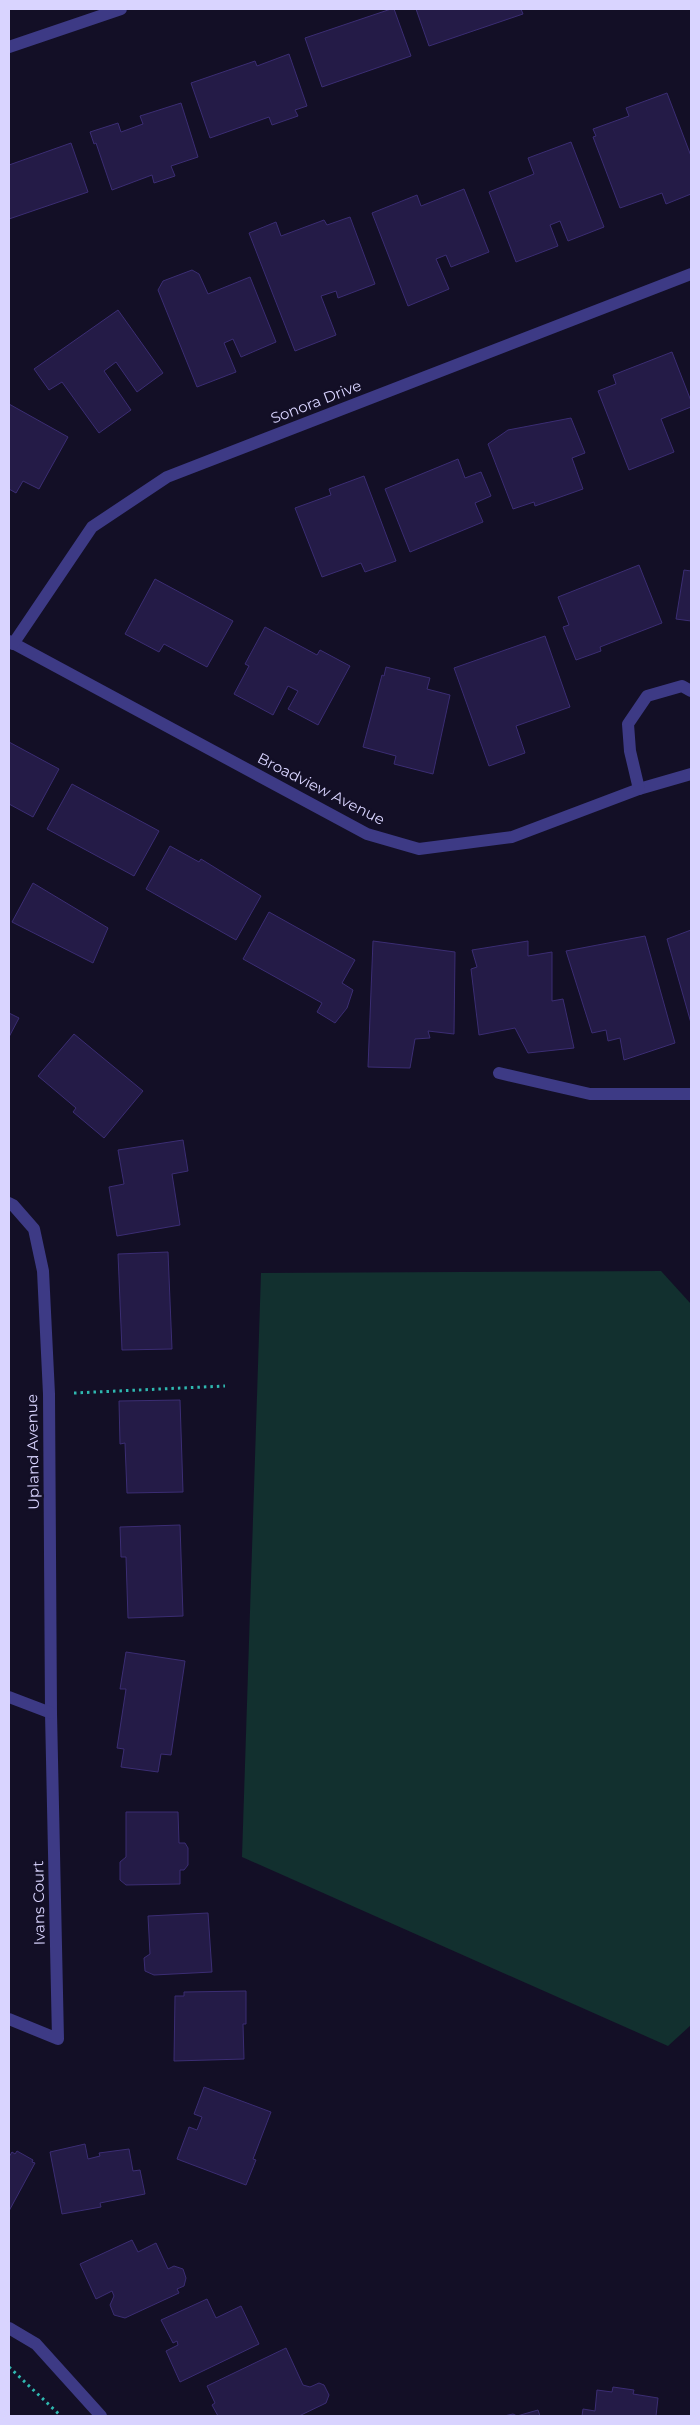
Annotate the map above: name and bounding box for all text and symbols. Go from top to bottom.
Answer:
street label: Sonora Drive [268,376,364,428]
street label: Broadview Avenue [254,748,388,829]
street label: Upland Avenue [22,1394,43,1510]
street label: Ivans Court [28,1860,49,1946]

